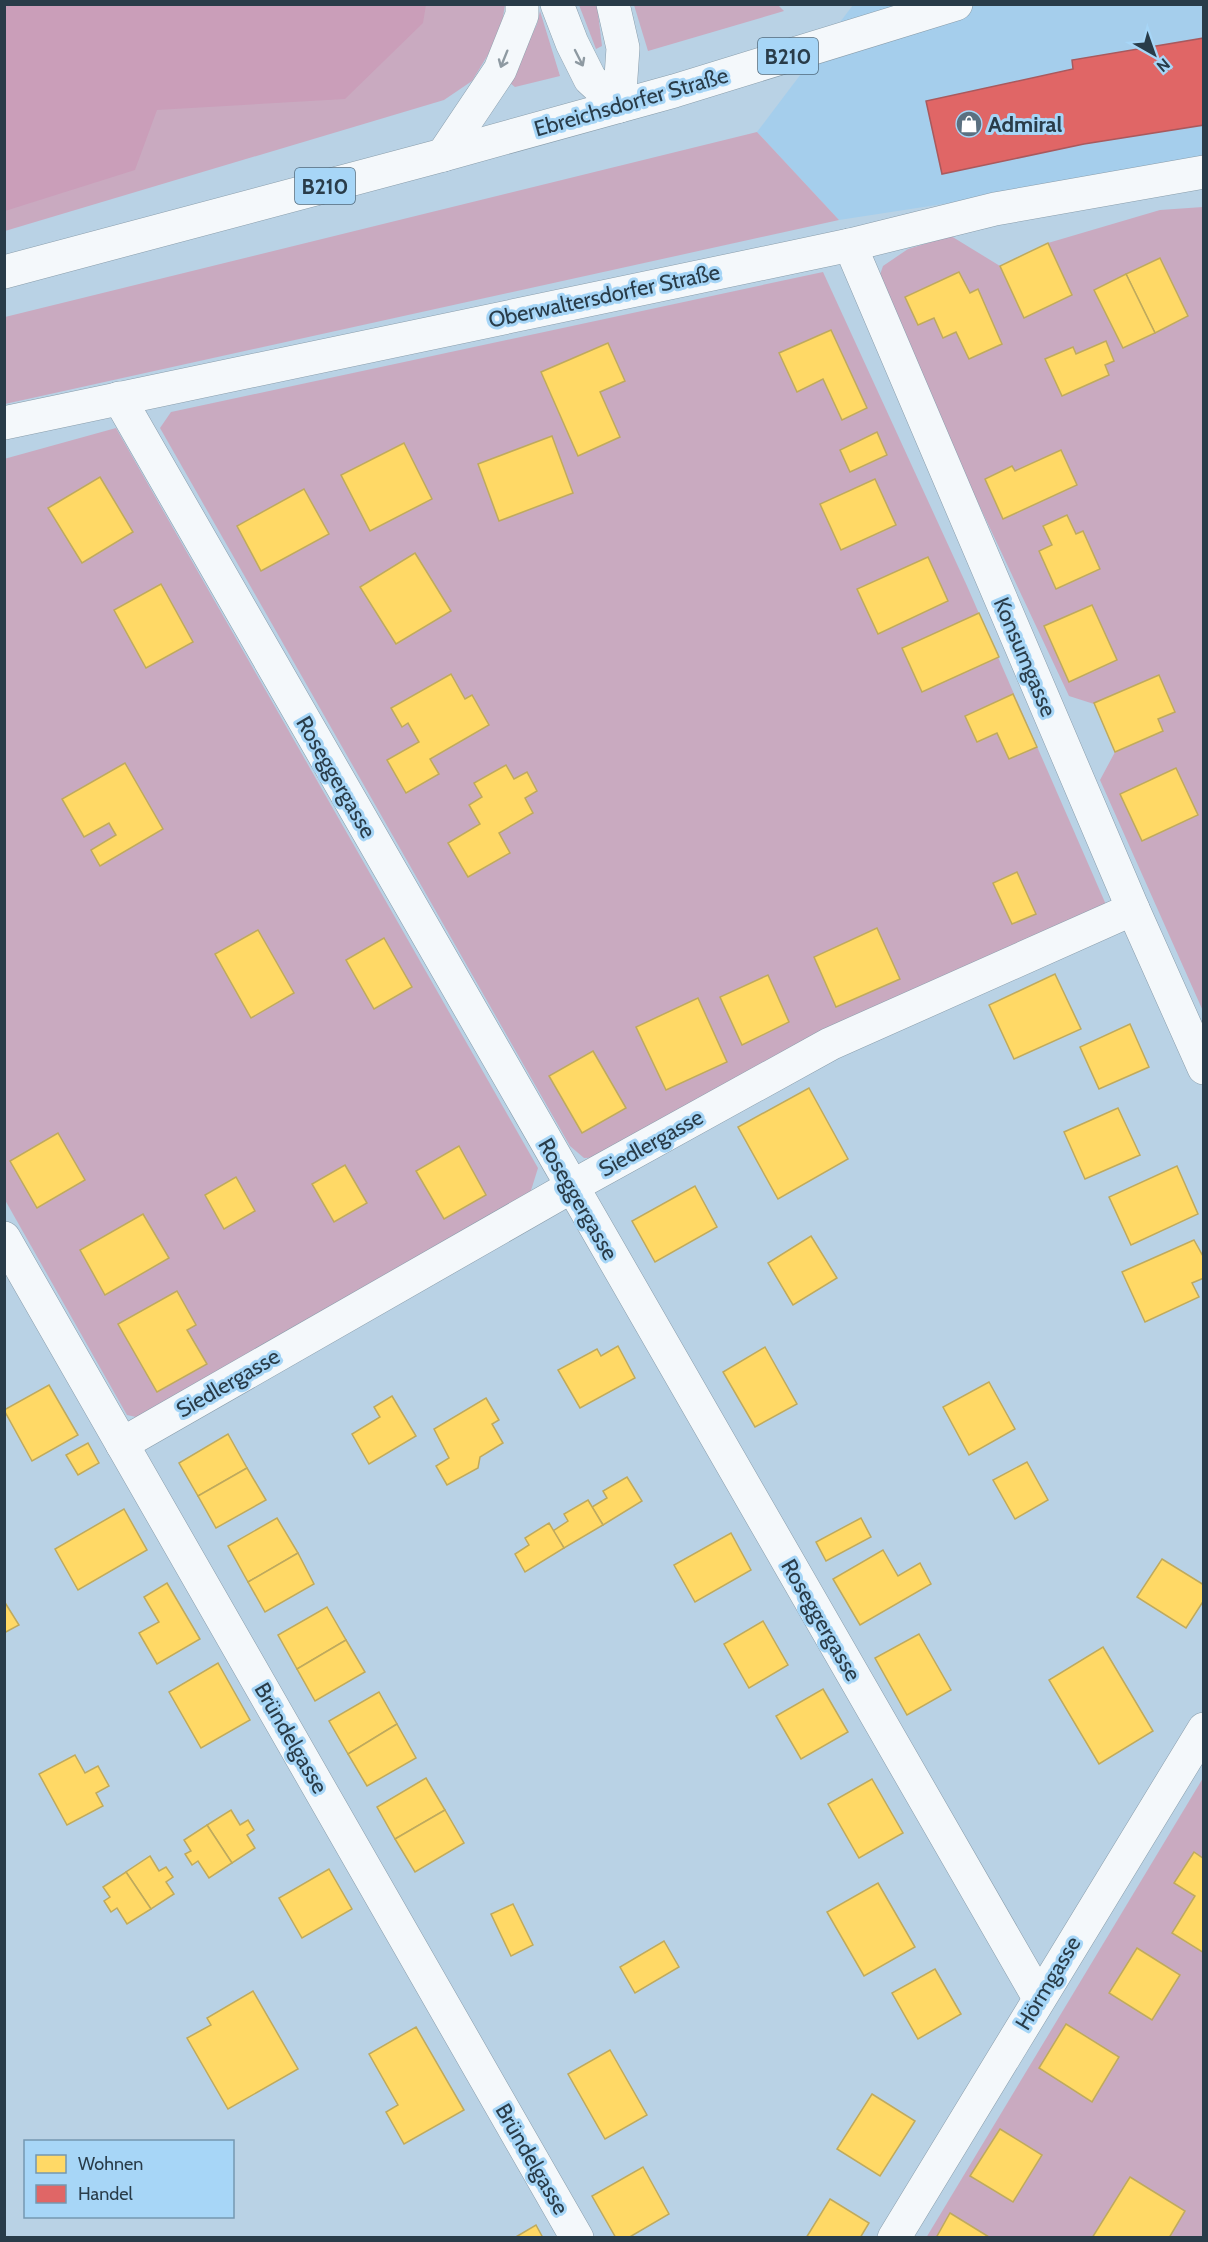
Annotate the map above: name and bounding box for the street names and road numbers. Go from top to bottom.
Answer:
road number: B210 [758,38,818,74]
street label: Ebreichsdorfer Straße [531,61,731,143]
road number: B210 [295,168,355,204]
street label: Oberwaltersdorfer Straße [486,258,722,334]
street label: Konsumgasse [988,593,1062,721]
street label: Roseggergasse [290,711,382,843]
street label: Siedlergasse [594,1103,708,1183]
street label: Roseggergasse [532,1133,624,1265]
street label: Siedlergasse [171,1343,285,1423]
street label: Roseggergasse [775,1554,867,1686]
street label: Bründelgasse [248,1678,334,1798]
street label: Hörmgasse [1009,1931,1087,2035]
street label: Bründelgasse [489,2099,575,2219]

